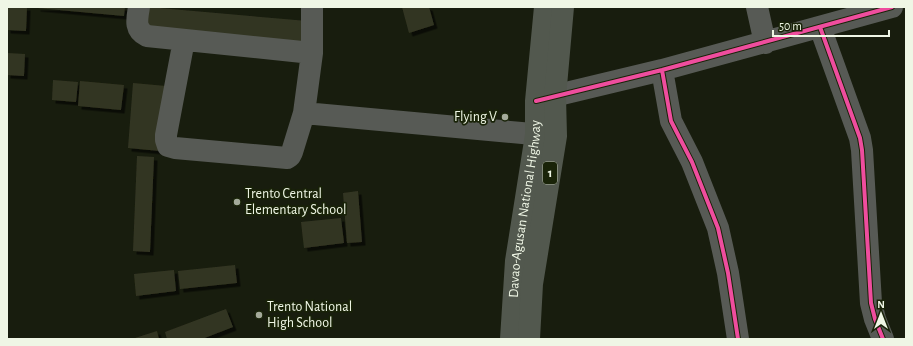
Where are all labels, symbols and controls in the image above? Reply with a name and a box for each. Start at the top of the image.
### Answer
scale bar [773,12,889,38]
text: 50 m [779,20,802,32]
place label: Flying V [454,110,497,124]
marker: Flying V [500,112,510,122]
street label: Davao-Agusan National Highway [507,120,543,298]
road number: 1 [543,162,557,184]
place label: Trento Central Elementary School [245,187,347,217]
marker: Trento Central Elementary School [232,197,242,207]
north arrow [861,294,901,334]
text: N [877,299,885,310]
place label: Trento National High School [267,300,352,330]
marker: Trento National High School [254,310,264,320]

